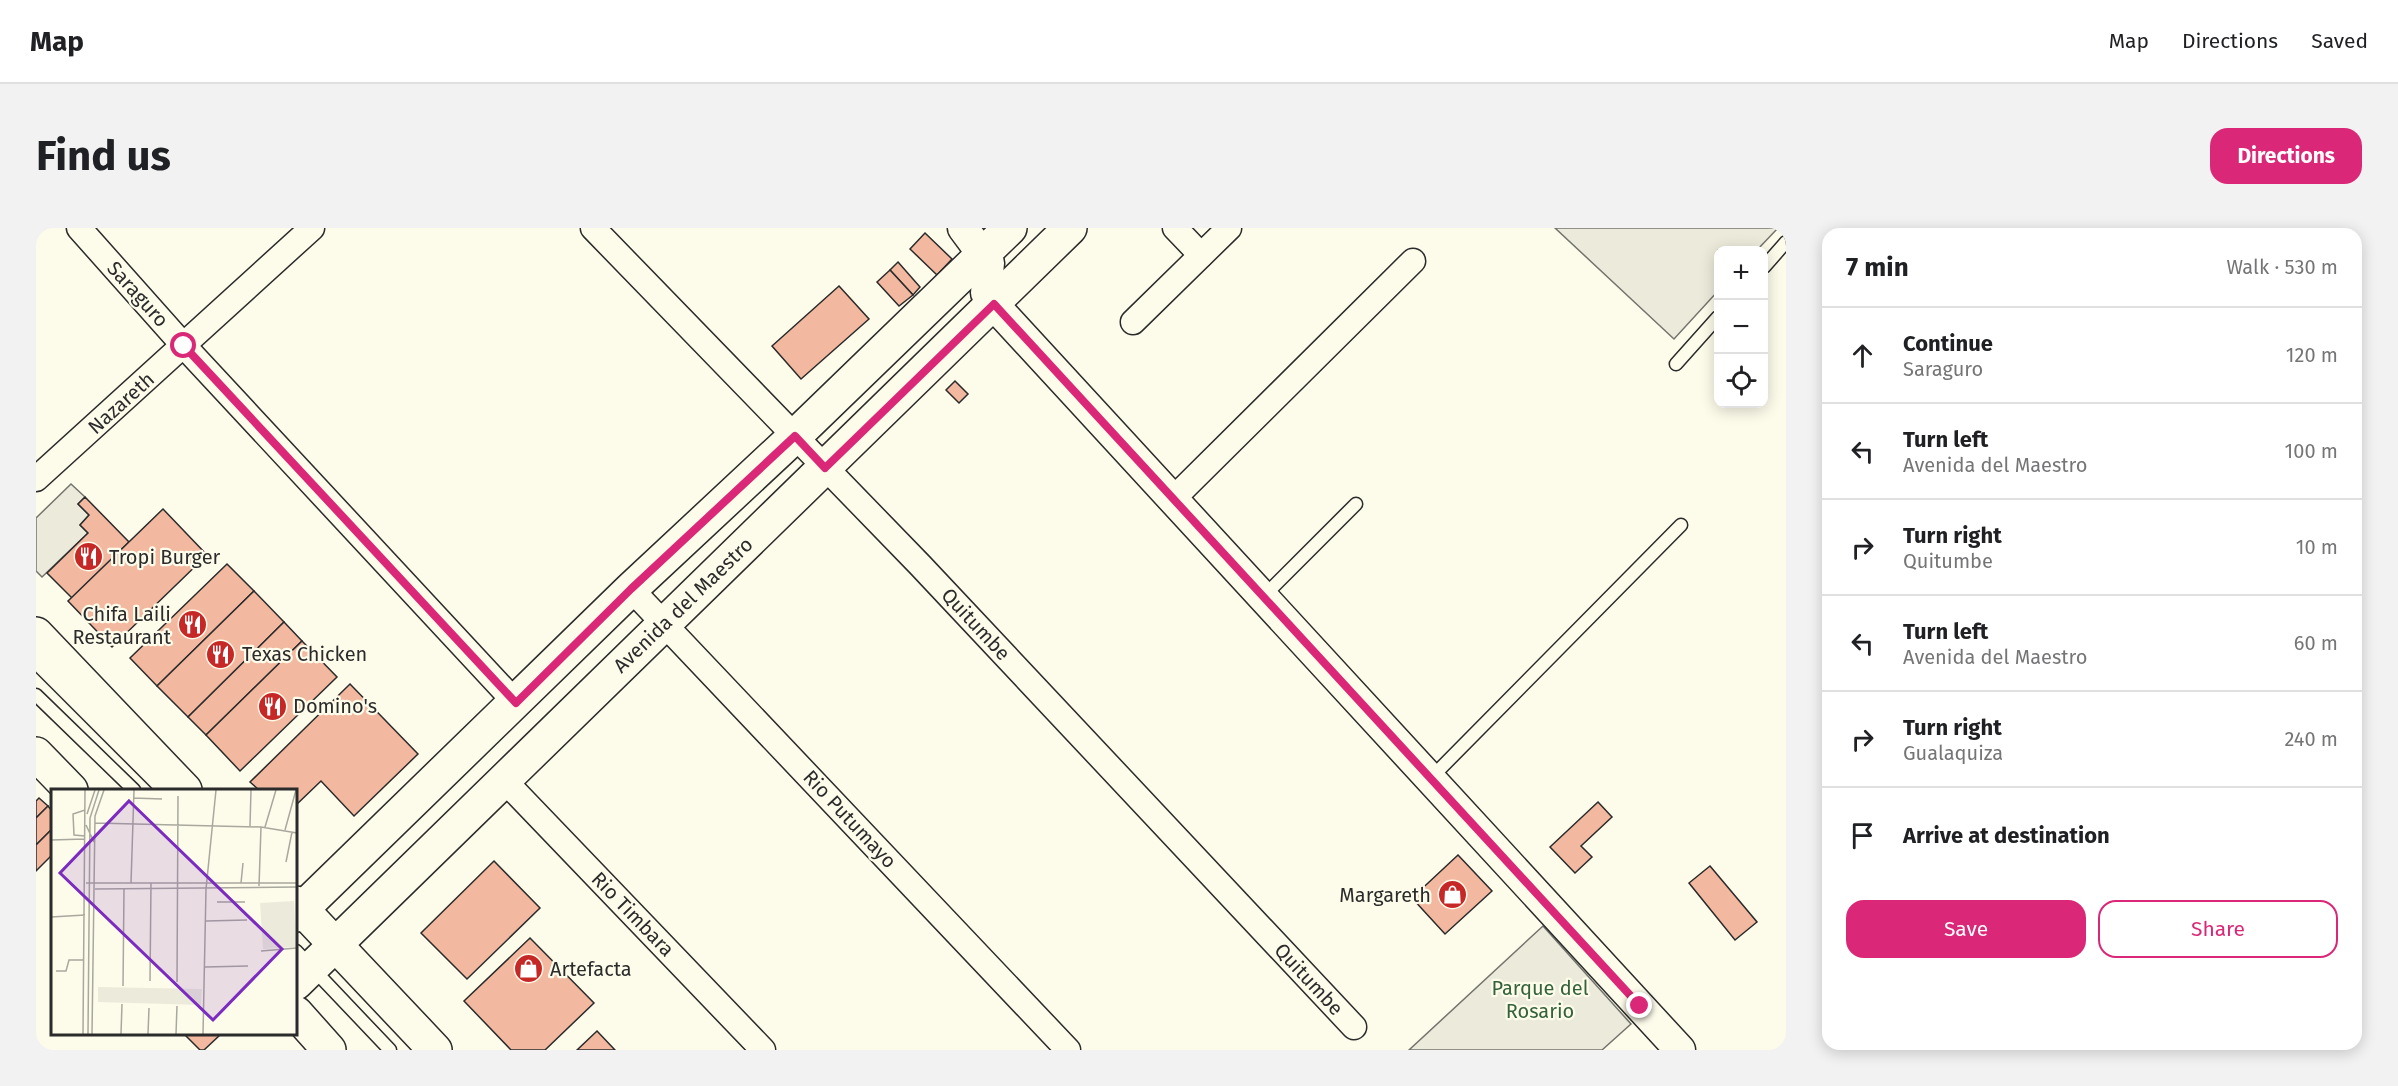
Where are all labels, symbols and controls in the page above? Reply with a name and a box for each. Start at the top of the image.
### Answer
text: Map [30,25,84,58]
text: Map [2109,28,2149,54]
text: Directions [2182,28,2278,54]
text: Saved [2311,28,2368,54]
button: Directions [2210,128,2362,184]
text: Find us [36,131,171,181]
map controls [1714,246,1768,408]
button: + [1714,246,1768,300]
text: 7 min [1846,252,1909,283]
text: Walk · 530 m [2226,255,2338,279]
street label: Saraguro [102,256,174,332]
button: − [1714,300,1768,354]
text: Continue [1903,330,1993,357]
route start [170,332,196,358]
icon: ahead [1846,339,1879,372]
text: 120 m [2286,343,2338,367]
button: locate [1714,354,1768,408]
text: Saraguro [1903,357,1983,381]
street label: Nazareth [83,367,159,439]
text: Turn left [1903,426,1988,453]
icon: left [1846,435,1879,468]
text: 100 m [2285,439,2338,463]
text: Avenida del Maestro [1903,453,2087,477]
text: Turn right [1903,522,2002,549]
icon: right [1846,531,1879,564]
street label: Avenida del Maestro [608,532,758,678]
text: 10 m [2296,535,2338,559]
restaurant icon: Tropi Burger [72,541,104,573]
place label: Tropi Burger [109,545,221,569]
text: Quitumbe [1903,549,1993,573]
street label: Quitumbe [937,583,1015,665]
place label: Chifa Laili Restaurant [73,602,172,649]
restaurant icon: Chifa Laili Restaurant [176,609,208,641]
text: Turn left [1903,618,1988,645]
icon: left [1846,627,1879,660]
text: 60 m [2294,631,2338,655]
restaurant icon: Texas Chicken [205,638,237,670]
place label: Texas Chicken [242,642,367,666]
text: Avenida del Maestro [1903,645,2087,669]
restaurant icon: Domino's [256,690,288,722]
place label: Domino's [293,694,377,718]
text: Turn right [1903,714,2002,741]
icon: right [1846,723,1879,756]
text: 240 m [2284,727,2338,751]
text: Gualaquiza [1903,741,2003,765]
street label: Rio Putumayo [798,765,902,873]
inset map [51,789,297,1035]
icon: arrive [1846,819,1879,852]
text: Arrive at destination [1903,822,2110,849]
street label: Rio Timbara [587,867,679,961]
shop icon: Margareth [1436,879,1468,911]
place label: Margareth [1339,883,1431,907]
button: Save [1846,900,2086,958]
button: Share [2098,900,2338,958]
street label: Quitumbe [1270,938,1348,1020]
shop icon: Artefacta [513,953,545,985]
place label: Artefacta [550,957,632,981]
park label: Parque del Rosario [1491,976,1589,1023]
route end [1626,992,1652,1018]

